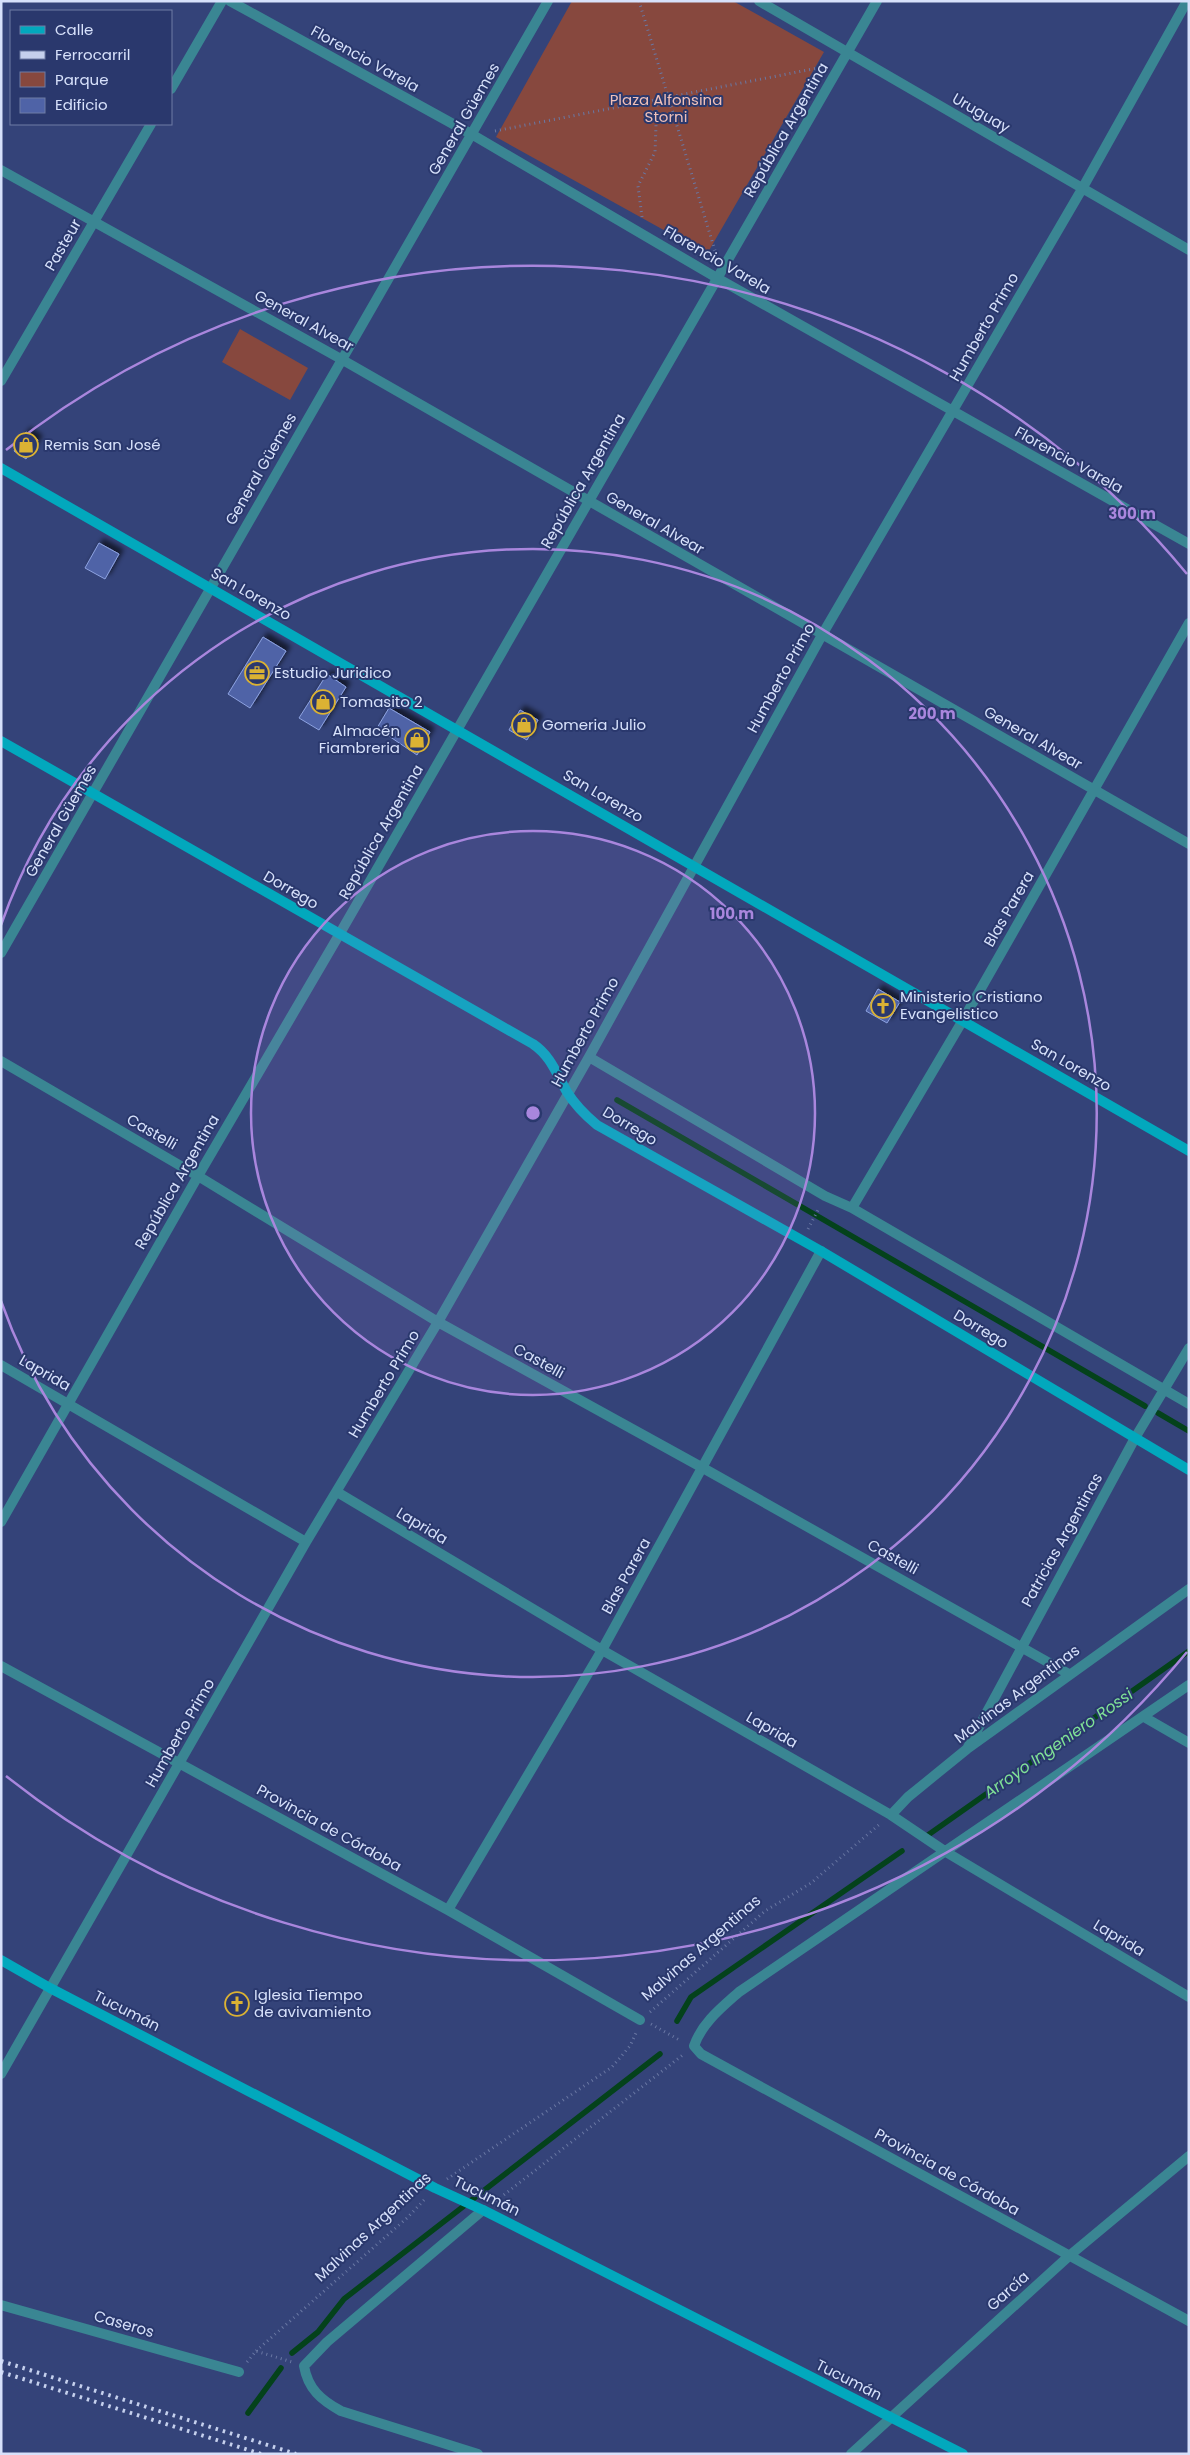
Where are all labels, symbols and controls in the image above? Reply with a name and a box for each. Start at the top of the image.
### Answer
legend [10,10,172,125]
text: Calle [55,19,93,40]
street label: Florencio Varela [307,20,423,97]
text: Ferrocarril [55,44,130,65]
street label: República Argentina [738,58,833,201]
street label: General Güemes [423,59,504,179]
text: Parque [55,69,108,90]
street label: Uruguay [948,88,1015,138]
park label: Plaza Alfonsina Storni [610,89,722,127]
text: Edificio [55,94,108,115]
street label: Pasteur [39,215,86,275]
street label: Florencio Varela [660,220,775,299]
street label: Humberto Primo [944,268,1023,385]
street label: General Alvear [251,285,358,357]
street label: General Güemes [220,409,301,529]
street label: República Argentina [535,409,630,552]
street label: Florencio Varela [1011,421,1127,498]
shop icon: Remis San José [13,432,39,458]
place label: Remis San José [44,434,161,455]
street label: General Alvear [602,486,709,559]
text: 300 m [1108,503,1156,524]
street label: San Lorenzo [207,562,295,625]
street label: Humberto Primo [742,619,819,736]
office icon: Estudio Juridico [244,660,270,686]
place label: Estudio Juridico [274,662,391,683]
shop icon: Tomasito 2 [310,689,336,715]
place label: Tomasito 2 [340,691,423,712]
street label: General Alvear [980,701,1087,774]
text: 200 m [908,703,956,724]
shop icon: Gomeria Julio [511,712,537,738]
place label: Gomeria Julio [542,714,646,735]
place label: Almacén Fiambreria [319,720,400,758]
shop icon: Almacén Fiambreria [404,727,430,753]
street label: República Argentina [333,760,428,903]
street label: General Güemes [20,761,101,881]
street label: San Lorenzo [559,764,647,827]
street label: Dorrego [260,865,323,914]
street label: Blas Parera [978,867,1039,951]
text: 100 m [710,903,754,924]
street label: Humberto Primo [546,973,623,1090]
place label: Ministerio Cristiano Evangelistico [900,986,1043,1024]
church icon: Ministerio Cristiano Evangelistico [870,993,896,1019]
street label: San Lorenzo [1027,1033,1115,1096]
street label: Dorrego [599,1101,662,1150]
centre of rings [524,1104,542,1122]
street label: Castelli [123,1109,181,1155]
street label: República Argentina [129,1110,224,1253]
street label: Dorrego [950,1304,1013,1353]
street label: Humberto Primo [343,1326,424,1442]
street label: Castelli [510,1338,569,1383]
street label: Laprida [16,1349,75,1396]
street label: Patricias Argentinas [1016,1469,1107,1610]
street label: Laprida [393,1502,452,1549]
street label: Blas Parera [596,1534,655,1618]
street label: Castelli [864,1534,923,1579]
street label: Malvinas Argentinas [950,1639,1084,1748]
street label: Humberto Primo [140,1674,219,1791]
water label: Arroyo Ingeniero Rossi [978,1682,1138,1804]
street label: Laprida [743,1706,802,1753]
street label: Provincia de Córdoba [253,1779,406,1876]
street label: Malvinas Argentinas [636,1890,765,2005]
street label: Laprida [1090,1914,1149,1961]
place label: Iglesia Tiempo de avivamiento [254,1984,371,2022]
street label: Tucumán [91,1985,164,2036]
church icon: Iglesia Tiempo de avivamiento [224,1991,250,2017]
street label: Provincia de Córdoba [871,2123,1024,2220]
street label: Malvinas Argentinas [310,2167,435,2286]
street label: Tucumán [450,2170,524,2221]
street label: García [982,2266,1033,2315]
street label: Caseros [91,2305,157,2342]
street label: Tucumán [813,2354,886,2405]

